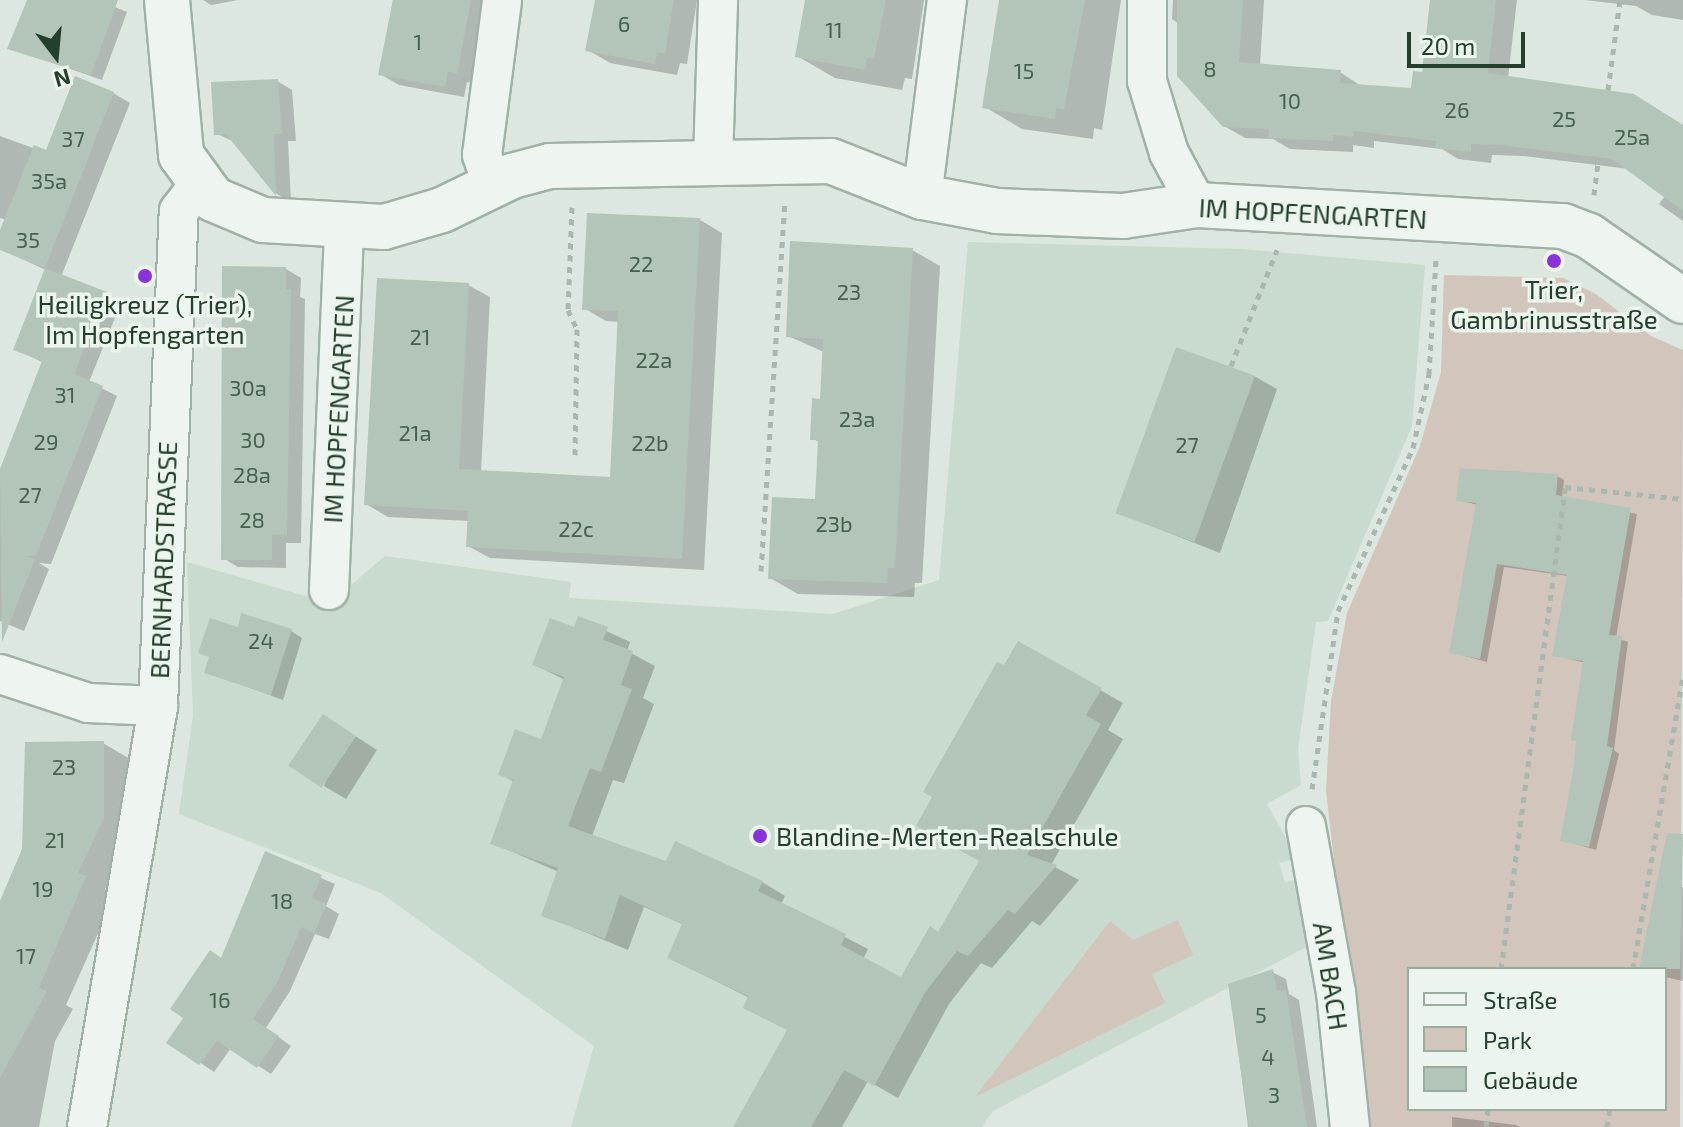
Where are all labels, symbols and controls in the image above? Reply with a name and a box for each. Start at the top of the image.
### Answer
house number: 6 [618,11,630,37]
north arrow [16,16,96,96]
scale bar [1411,16,1529,66]
house number: 11 [825,17,843,43]
house number: 1 [414,29,422,55]
text: 20 m [1421,31,1475,60]
house number: 8 [1203,56,1217,82]
house number: 15 [1014,58,1034,84]
text: N [51,64,74,94]
house number: 10 [1279,88,1301,114]
house number: 26 [1445,97,1469,123]
house number: 25 [1552,106,1576,132]
house number: 25a [1614,124,1650,150]
house number: 37 [61,126,85,152]
house number: 35a [31,168,67,194]
street label: IM HOPFENGARTEN [1198,191,1428,235]
house number: 35 [16,227,40,253]
house number: 22 [629,251,653,277]
marker: Trier, Gambrinusstraße [1545,252,1563,270]
marker: Heiligkreuz (Trier), Im Hopfengarten [136,267,154,285]
place label: Trier, Gambrinusstraße [1450,273,1658,334]
house number: 23 [837,279,861,305]
place label: Heiligkreuz (Trier), Im Hopfengarten [38,288,252,350]
street label: IM HOPFENGARTEN [316,294,360,524]
house number: 21 [409,324,431,350]
house number: 22a [636,347,672,373]
house number: 30a [229,375,267,401]
house number: 31 [55,382,75,408]
house number: 23a [839,406,875,432]
house number: 21a [398,420,432,446]
house number: 30 [240,427,266,453]
house number: 29 [34,429,58,455]
house number: 22b [631,430,669,456]
house number: 27 [1175,432,1199,458]
street label: BERNHARDSTRASSE [143,441,183,679]
house number: 28a [233,462,271,488]
house number: 27 [18,482,42,508]
house number: 28 [239,507,265,533]
house number: 23b [815,511,853,537]
house number: 22c [558,516,594,542]
house number: 24 [248,628,274,654]
house number: 23 [52,754,76,780]
place label: Blandine-Merten-Realschule [776,820,1119,852]
house number: 21 [44,827,66,853]
marker: Blandine-Merten-Realschule [751,827,769,845]
house number: 19 [32,876,54,902]
house number: 18 [271,888,293,914]
street label: AM BACH [1307,920,1355,1032]
house number: 17 [16,943,36,969]
legend [1407,967,1667,1111]
text: Straße [1483,985,1557,1014]
house number: 16 [209,987,231,1013]
house number: 5 [1255,1002,1267,1028]
text: Park [1483,1025,1532,1054]
house number: 4 [1261,1044,1275,1070]
text: Gebäude [1483,1065,1578,1094]
house number: 3 [1268,1082,1280,1108]

